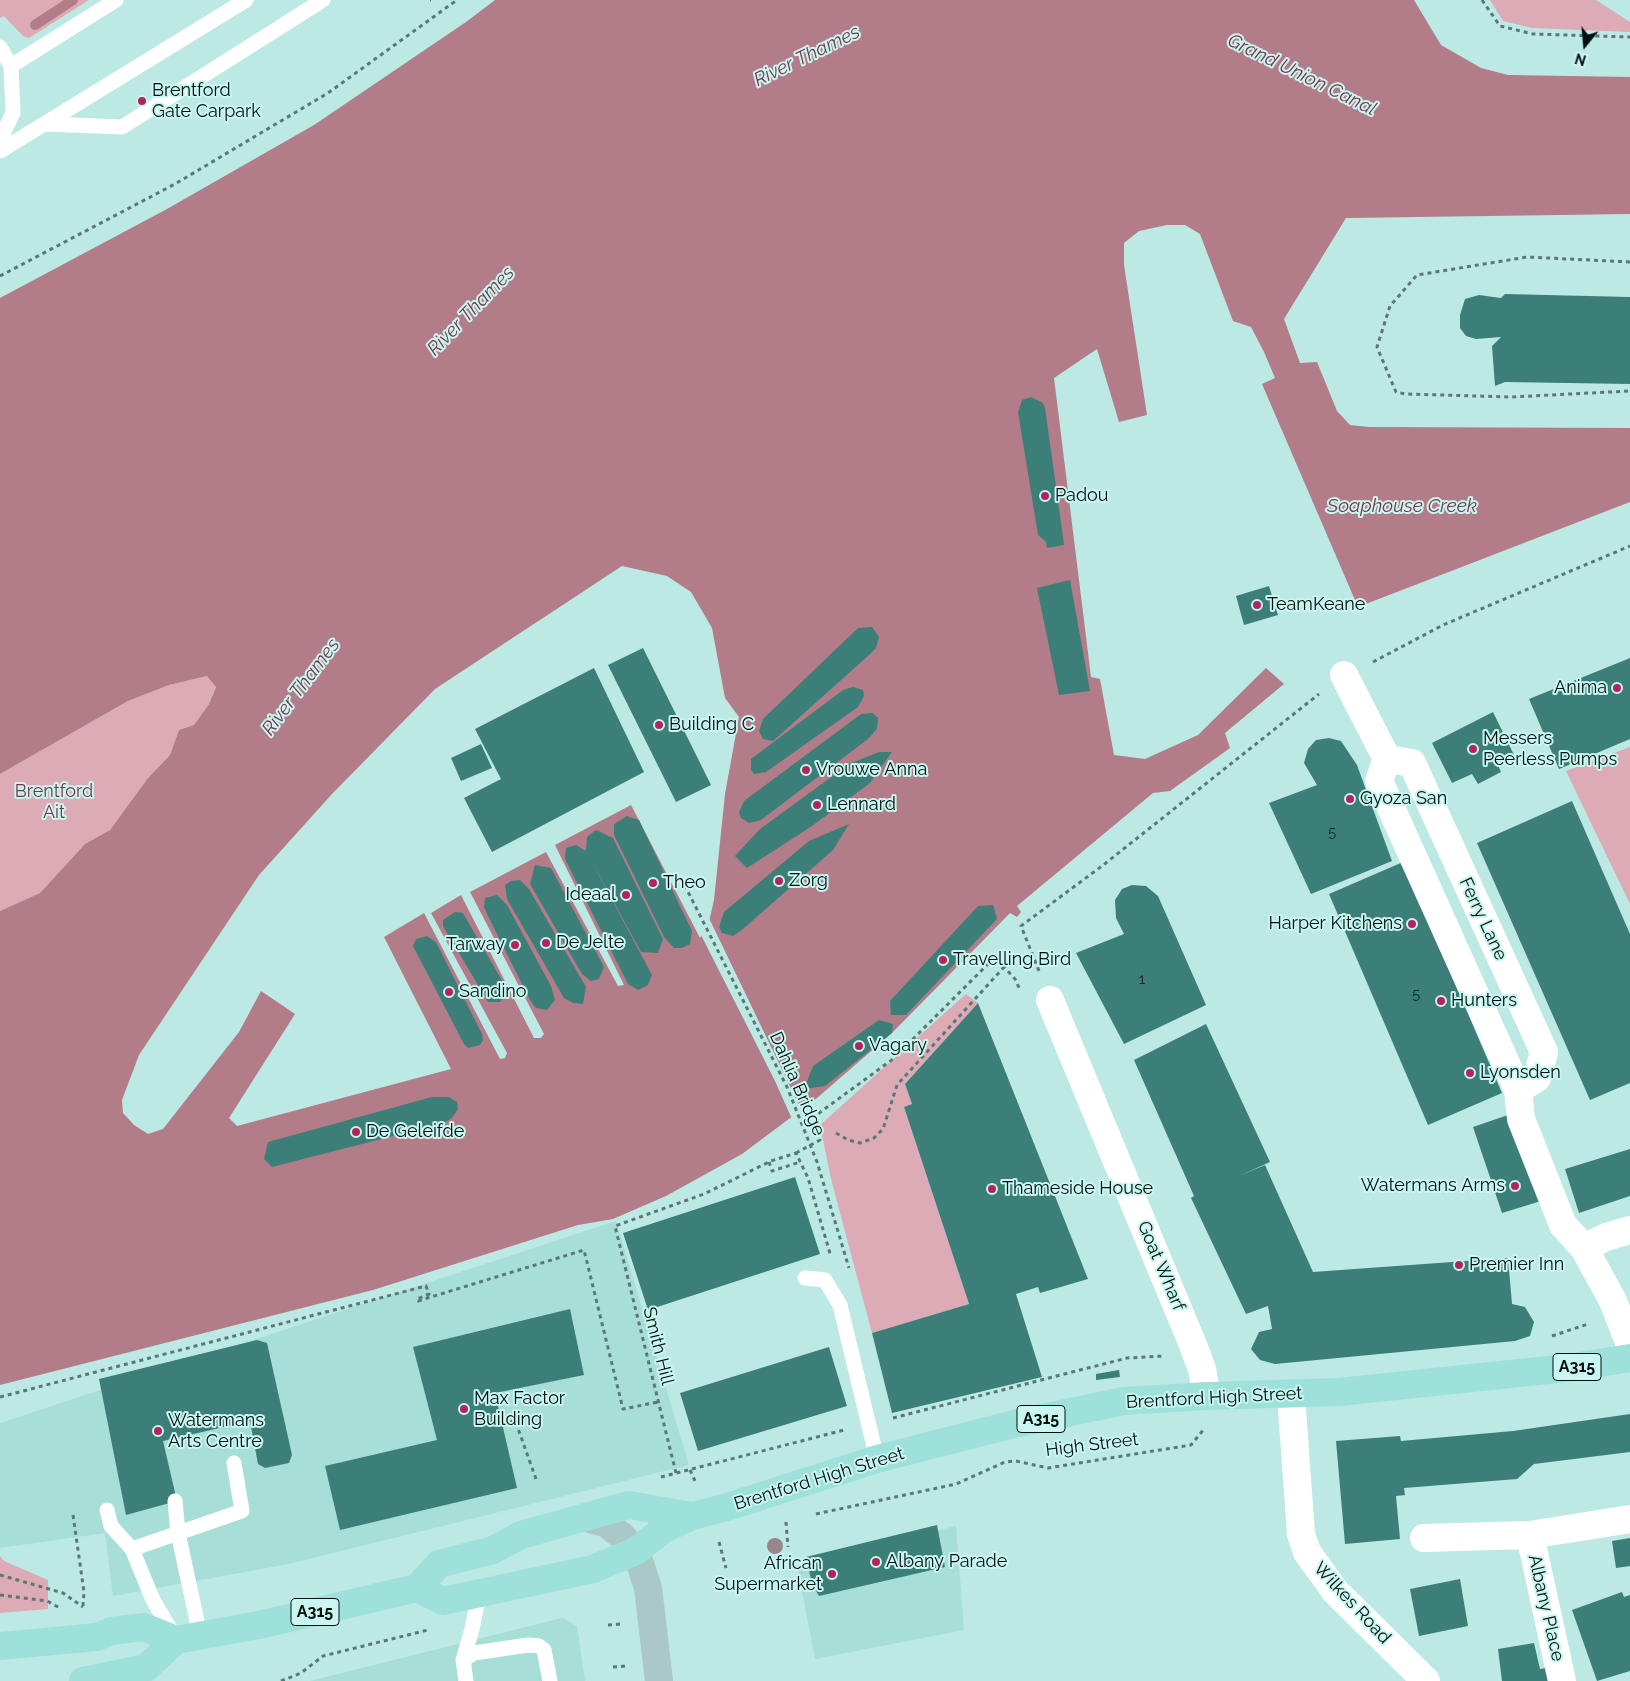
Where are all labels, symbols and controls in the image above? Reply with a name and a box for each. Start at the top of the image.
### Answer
water label: River Thames [750,20,864,92]
north arrow [1560,20,1610,70]
water label: Grand Union Canal [1224,29,1380,121]
text: N [1573,50,1588,69]
place label: Brentford Gate Carpark [152,80,261,122]
marker: Brentford Gate Carpark [136,95,148,107]
water label: River Thames [423,262,519,360]
place label: Padou [1055,485,1109,507]
marker: Padou [1039,490,1051,502]
water label: Soaphouse Creek [1327,495,1477,517]
place label: TeamKeane [1267,594,1365,616]
marker: TeamKeane [1251,599,1263,611]
water label: River Thames [257,634,345,740]
place label: Anima [1554,677,1607,699]
marker: Anima [1611,682,1623,694]
place label: Building C [669,714,754,736]
marker: Building C [653,719,665,731]
place label: Messers Peerless Pumps [1483,728,1617,771]
marker: Messers Peerless Pumps [1467,743,1479,755]
place label: Vrouwe Anna [816,759,927,781]
marker: Vrouwe Anna [800,764,812,776]
park label: Brentford Ait [15,781,93,824]
place label: Gyoza San [1360,788,1447,810]
marker: Gyoza San [1344,793,1356,805]
place label: Lennard [827,794,896,816]
marker: Lennard [811,799,823,811]
house number: 5 [1328,823,1336,841]
place label: Zorg [789,870,828,892]
place label: Theo [663,872,706,894]
street label: Ferry Lane [1454,874,1512,964]
marker: Zorg [773,875,785,887]
marker: Theo [647,877,659,889]
place label: Ideaal [565,884,616,906]
marker: Ideaal [620,889,632,901]
place label: Harper Kitchens [1269,913,1402,935]
marker: Harper Kitchens [1406,918,1418,930]
place label: De Jelte [556,932,624,954]
place label: Tarway [446,934,505,956]
marker: De Jelte [540,937,552,949]
marker: Tarway [509,939,521,951]
place label: Travelling Bird [953,949,1071,971]
marker: Travelling Bird [937,954,949,966]
house number: 1 [1139,970,1145,988]
place label: Sandino [459,981,527,1003]
house number: 5 [1412,985,1420,1003]
marker: Sandino [443,986,455,998]
place label: Hunters [1451,990,1517,1012]
marker: Hunters [1435,995,1447,1007]
street label: Dahlia Bridge [764,1029,830,1139]
place label: Vagary [869,1035,927,1057]
marker: Vagary [853,1040,865,1052]
place label: Lyonsden [1480,1062,1561,1084]
marker: Lyonsden [1464,1067,1476,1079]
place label: De Geleifde [366,1121,464,1143]
marker: De Geleifde [350,1126,362,1138]
place label: Watermans Arms [1361,1175,1505,1197]
place label: Thameside House [1002,1178,1153,1200]
marker: Watermans Arms [1509,1180,1521,1192]
marker: Thameside House [986,1183,998,1195]
street label: Goat Wharf [1132,1218,1190,1314]
place label: Premier Inn [1469,1254,1564,1276]
marker: Premier Inn [1453,1259,1465,1271]
street label: Smith Hill [638,1305,678,1387]
road number: A315 [1553,1354,1601,1380]
street label: Brentford High Street [1125,1383,1303,1413]
place label: Max Factor Building [474,1388,565,1430]
marker: Max Factor Building [458,1403,470,1415]
road number: A315 [1017,1406,1065,1432]
place label: Watermans Arts Centre [168,1410,264,1452]
marker: Watermans Arts Centre [152,1425,164,1437]
street label: High Street [1044,1429,1140,1461]
street label: Brentford High Street [731,1443,907,1515]
place label: Albany Parade [886,1551,1007,1573]
place label: African Supermarket [714,1553,822,1596]
street label: Albany Place [1523,1553,1569,1663]
marker: Albany Parade [870,1556,882,1568]
street label: Wilkes Road [1309,1558,1395,1648]
marker: African Supermarket [826,1568,838,1580]
road number: A315 [291,1598,339,1625]

